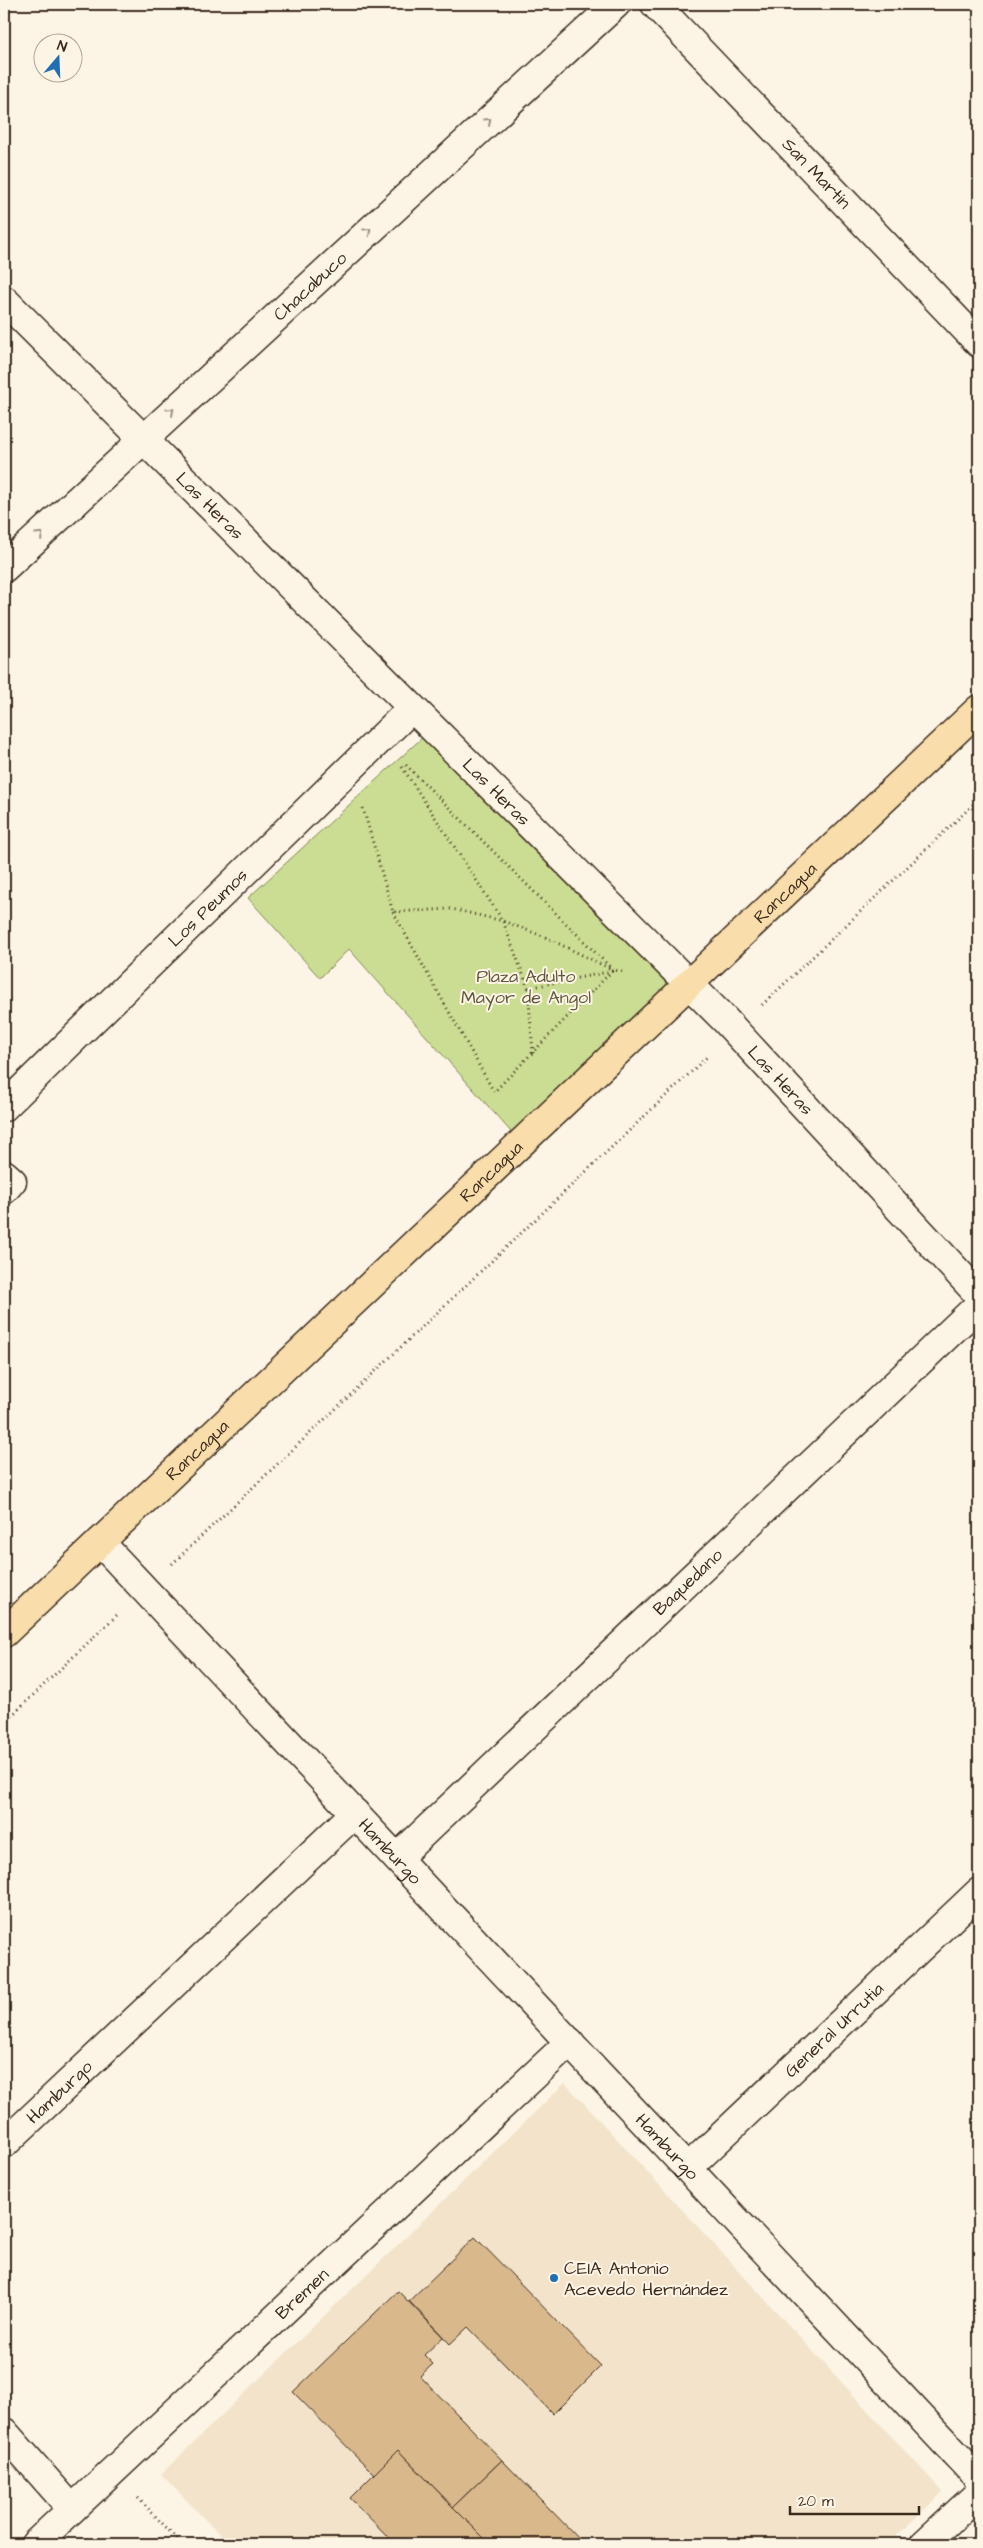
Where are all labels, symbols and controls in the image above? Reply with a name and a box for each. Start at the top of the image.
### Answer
north arrow [32,32,82,82]
text: N [54,36,70,58]
one-way arrow [483,118,492,127]
street label: San Martín [776,132,856,215]
one-way arrow [363,228,372,237]
street label: Chacabuco [268,246,353,327]
one-way arrow [165,408,174,417]
street label: Las Heras [170,466,249,545]
one-way arrow [34,532,43,541]
street label: Las Heras [457,753,536,832]
street label: Rancagua [748,857,823,930]
street label: Los Peumos [163,863,253,953]
park label: Plaza Adulto Mayor de Angol [461,964,591,1011]
street label: Las Heras [742,1040,819,1121]
street label: Rancagua [454,1136,529,1208]
street label: Rancagua [160,1414,235,1487]
street label: Baquedano [648,1543,728,1621]
street label: Hamburgo [352,1813,427,1890]
street label: General Urrutia [779,1977,889,2083]
street label: Hamburgo [21,2055,98,2130]
street label: Hamburgo [629,2108,704,2186]
place label: CEIA Antonio Acevedo Hernández [564,2256,728,2302]
street label: Bremen [270,2262,335,2325]
marker: CEIA Antonio Acevedo Hernández [548,2272,560,2284]
scale bar [790,2483,919,2515]
text: 20 m [798,2491,834,2512]

